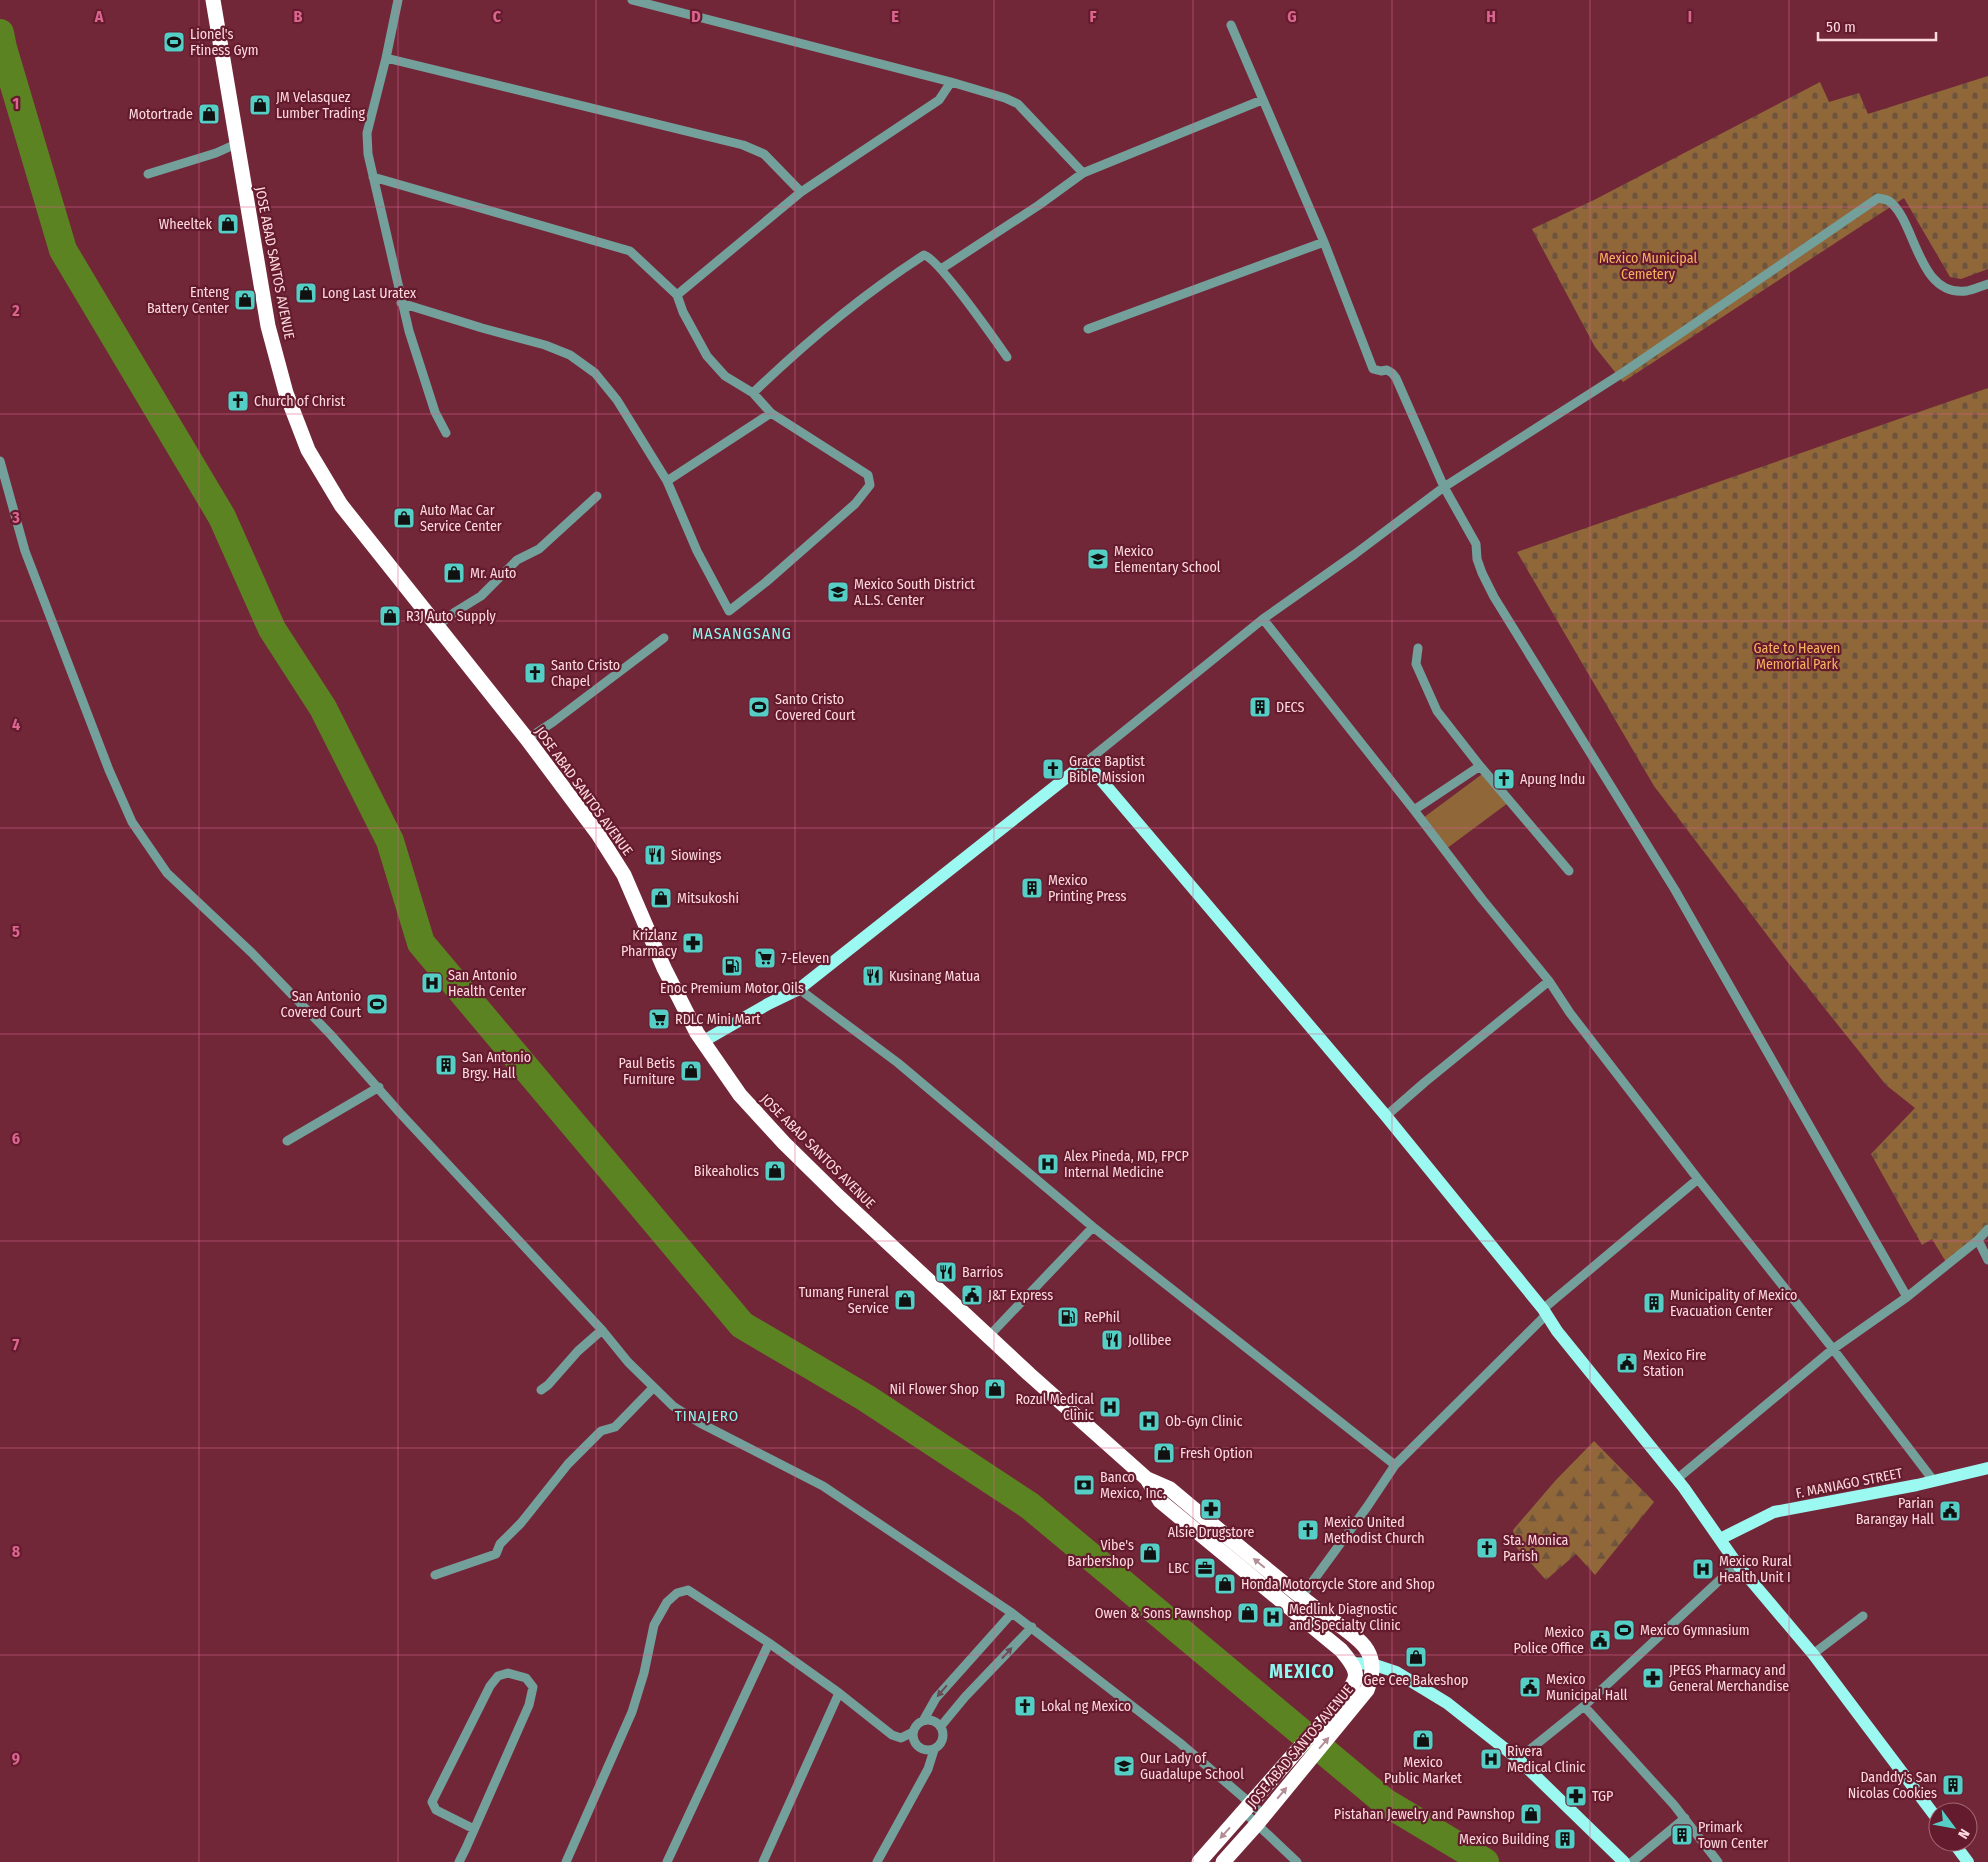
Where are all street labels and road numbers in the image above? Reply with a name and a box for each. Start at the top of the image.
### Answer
street label: JOSE ABAD SANTOS AVENUE [251,185,298,341]
street label: JOSE ABAD SANTOS AVENUE [531,724,636,859]
street label: JOSE ABAD SANTOS AVENUE [757,1091,879,1212]
street label: F. MANIAGO STREET [1794,1465,1904,1502]
street label: JOSE ABAD SANTOS AVENUE [1244,1681,1357,1811]

